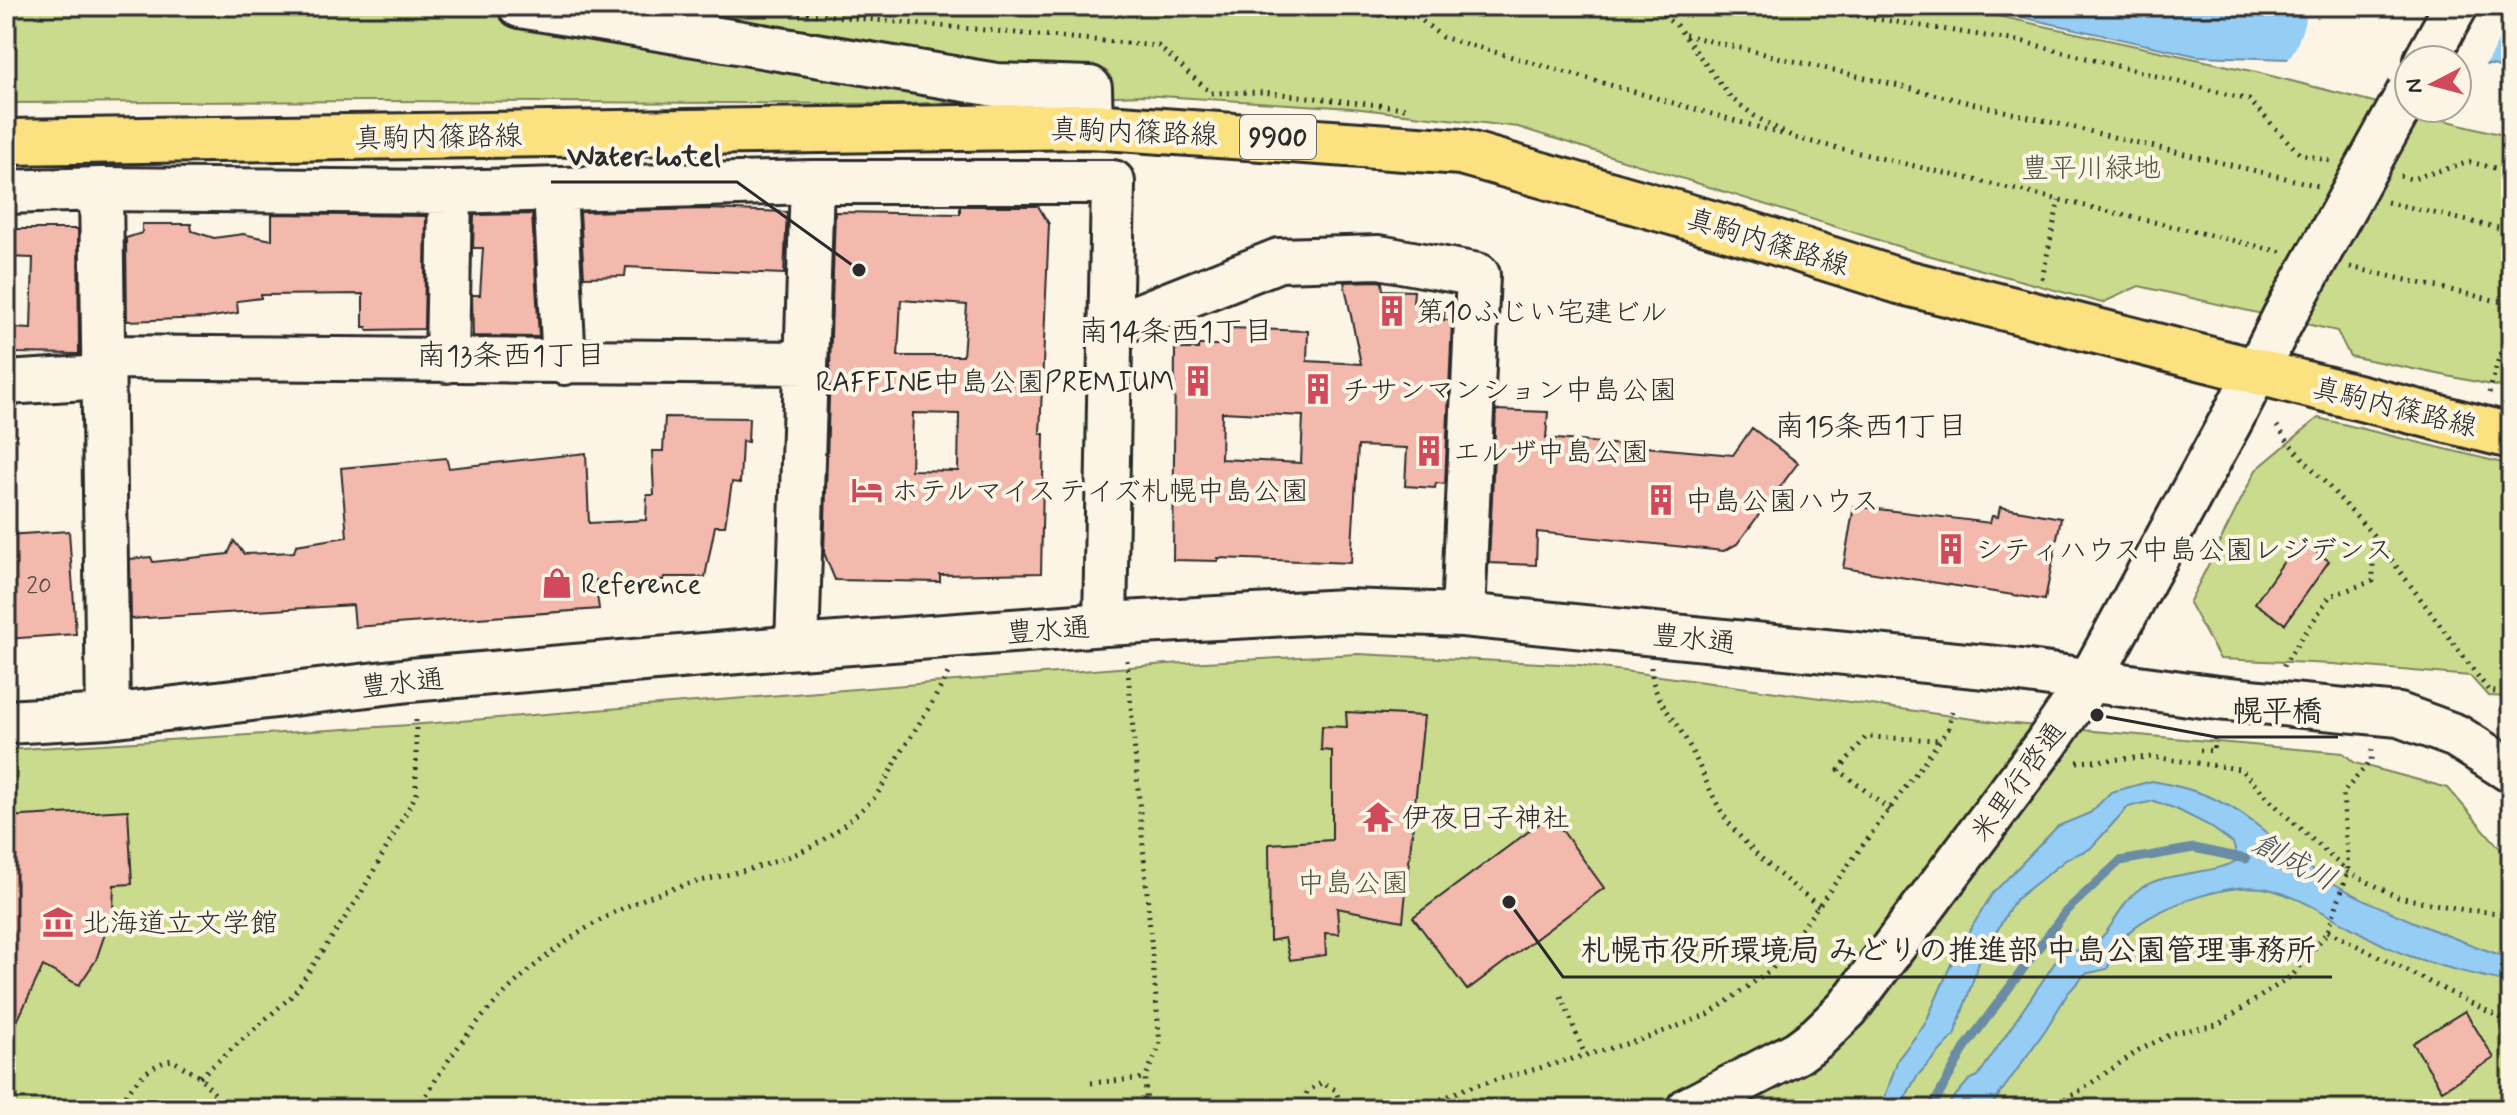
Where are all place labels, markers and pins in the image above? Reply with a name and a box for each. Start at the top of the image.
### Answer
callout: Water hotel [551,128,737,182]
building icon: 第10ふじい宅建ビル [1375,294,1409,328]
place label: 第10ふじい宅建ビル [1416,295,1668,332]
building icon: RAFFINE中島公園PREMIUM [1181,364,1215,398]
place label: RAFFINE中島公園PREMIUM [816,365,1174,402]
building icon: チサンマンション中島公園 [1301,372,1335,406]
place label: チサンマンション中島公園 [1342,373,1677,410]
building icon: エルザ中島公園 [1412,434,1446,468]
place label: エルザ中島公園 [1453,435,1649,472]
hotel icon: ホテルマイステイズ札幌中島公園 [850,473,884,507]
place label: ホテルマイステイズ札幌中島公園 [891,474,1309,511]
building icon: 中島公園ハウス [1644,483,1678,517]
place label: 中島公園ハウス [1685,484,1879,521]
building icon: シティハウス中島公園レジデンス [1934,532,1968,566]
place label: シティハウス中島公園レジデンス [1975,533,2393,570]
shop icon: Reference [540,566,574,600]
place label: Reference [581,567,701,604]
callout: 幌平橋 [2216,683,2338,737]
temple icon: 伊夜日子神社 [1361,800,1395,834]
place label: 伊夜日子神社 [1402,801,1570,838]
museum icon: 北海道立文学館 [41,905,75,939]
place label: 北海道立文学館 [82,906,278,943]
callout: 札幌市役所環境局 みどりの推進部 中島公園管理事務所 [1563,923,2332,977]

